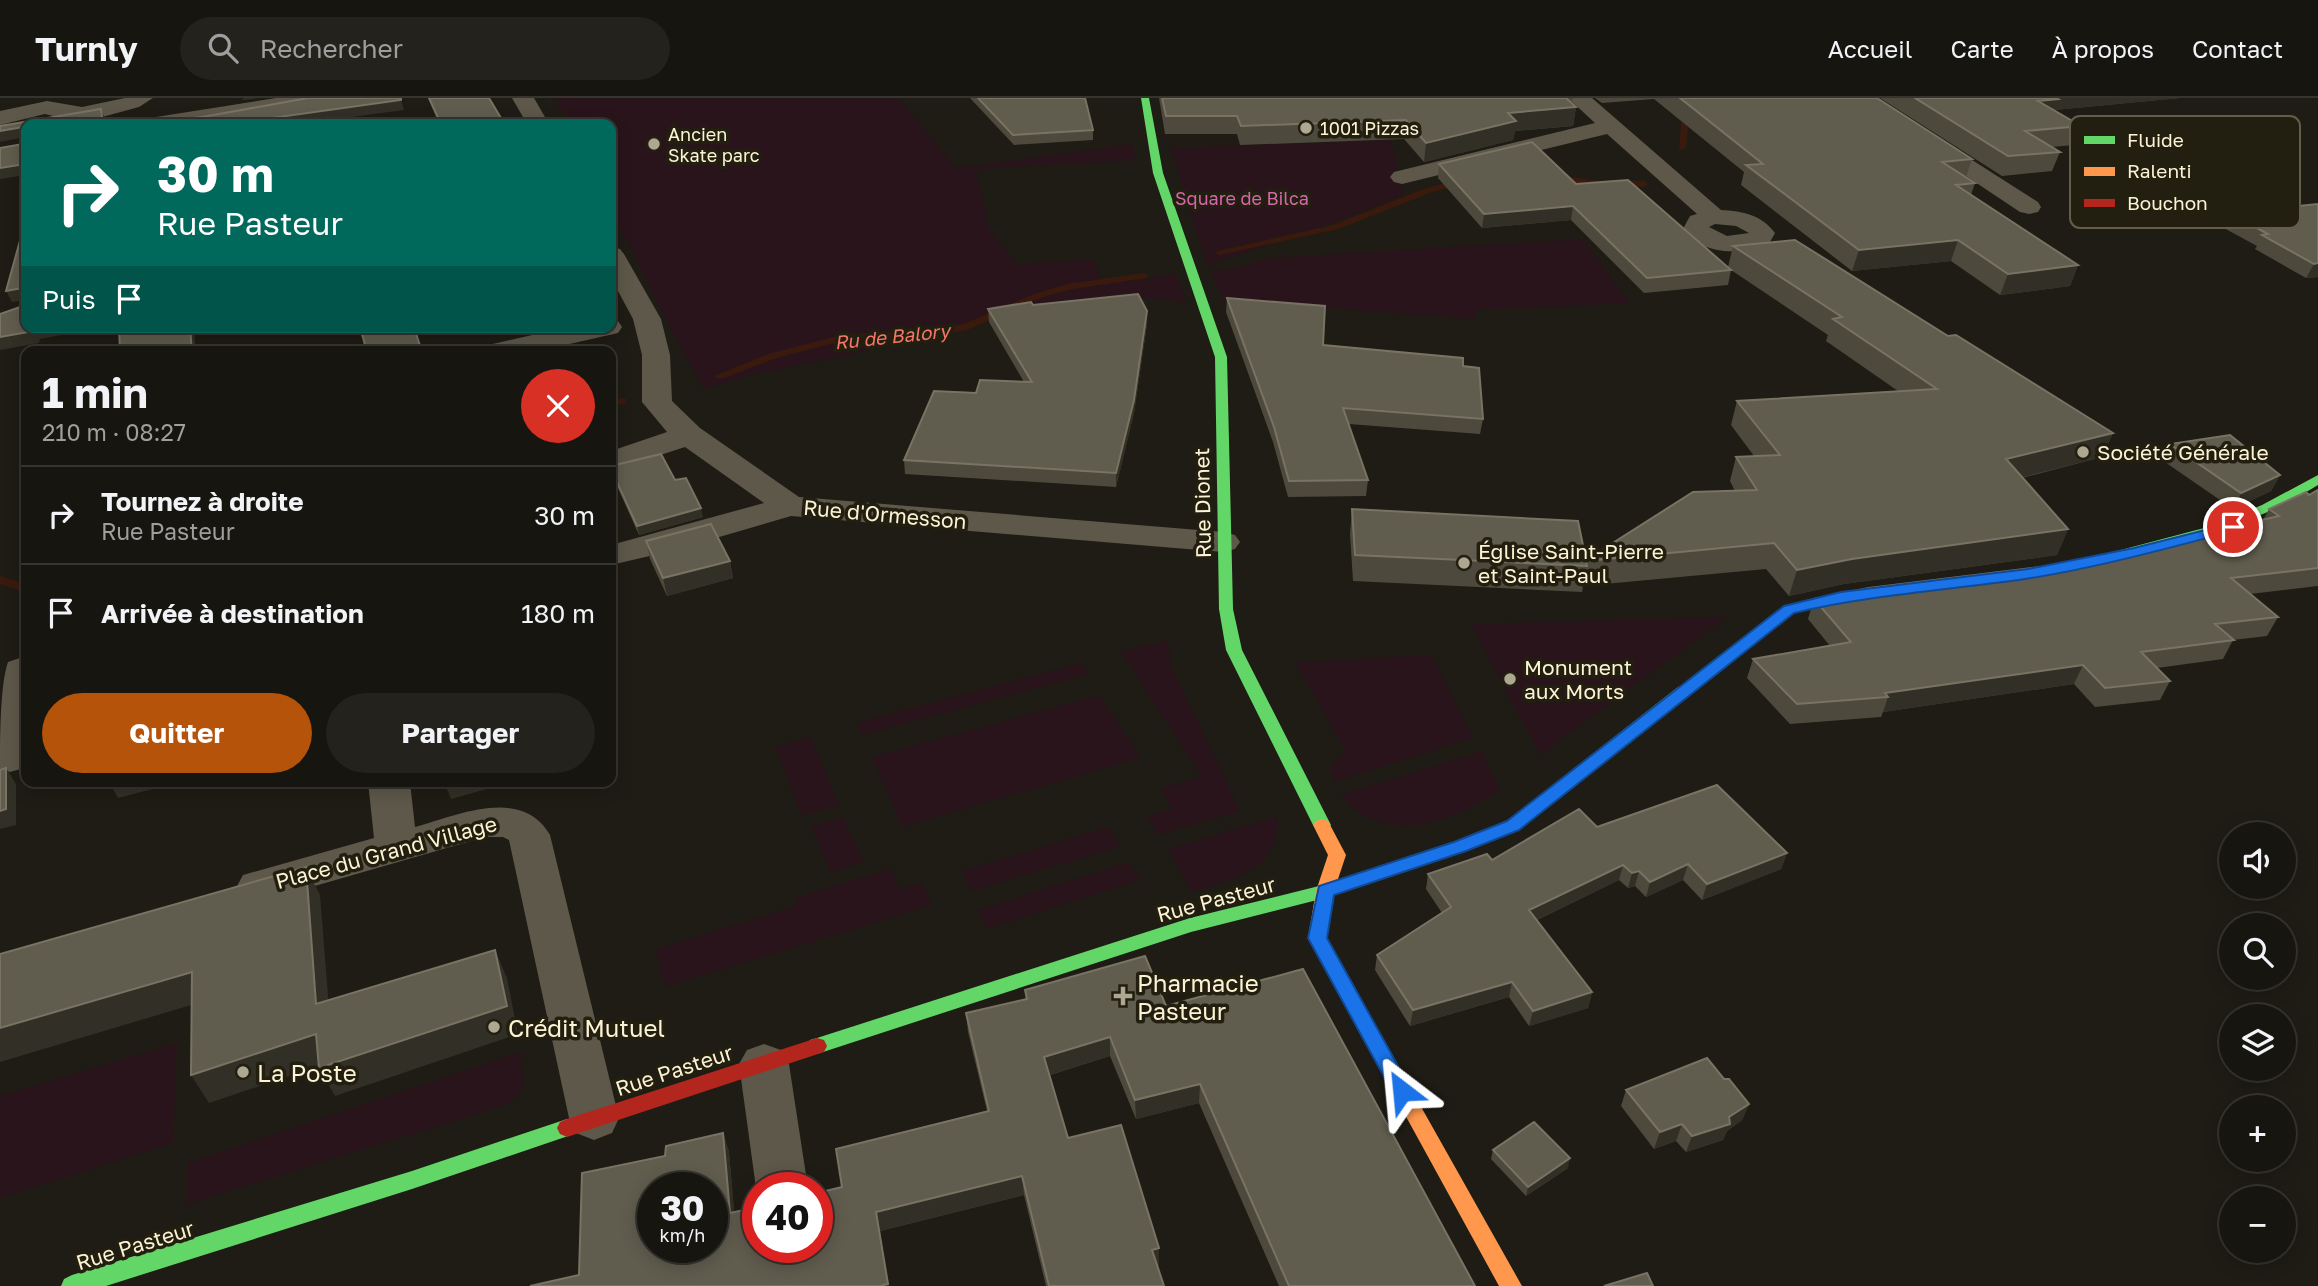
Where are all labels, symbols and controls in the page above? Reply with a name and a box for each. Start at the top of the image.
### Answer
search box [180,17,670,80]
text: Turnly [35,29,138,68]
icon: search [204,29,242,67]
text: Rechercher [260,33,403,64]
text: Accueil [1828,34,1912,63]
text: Carte [1950,34,2014,63]
text: À propos [2052,34,2154,63]
text: Contact [2192,34,2283,63]
legend [2070,116,2300,228]
place label: 1001 Pizzas [1320,117,1419,139]
marker: 1001 Pizzas [1298,120,1314,136]
place label: Ancien Skate parc [668,123,760,166]
text: Fluide [2127,128,2184,151]
marker: Ancien Skate parc [646,136,662,152]
text: 30 m [157,144,274,203]
icon: right [42,147,133,238]
text: Ralenti [2127,159,2192,182]
park label: Square de Bilca [1175,187,1309,209]
text: Bouchon [2127,191,2208,214]
text: Rue Pasteur [157,204,343,242]
icon: arrive [110,280,148,318]
text: Puis [42,284,96,315]
water label: Ru de Balory [833,318,953,353]
text: 1 min [42,367,148,417]
button: close [521,369,595,443]
text: 210 m · 08:27 [42,418,186,446]
place label: Société Générale [2097,439,2269,465]
marker: Société Générale [2075,444,2091,460]
street label: Rue Dionet [1188,448,1216,558]
text: Tournez à droite [101,486,304,517]
street label: Rue d'Ormesson [802,494,968,534]
icon: right [42,496,80,534]
pin [2203,497,2263,557]
text: 30 m [534,500,595,531]
icon: arrive [2214,508,2252,546]
text: Rue Pasteur [101,517,235,545]
place label: Église Saint-Pierre et Saint-Paul [1478,538,1664,588]
marker: Église Saint-Pierre et Saint-Paul [1456,555,1472,571]
icon: arrive [42,594,80,632]
text: Arrivée à destination [101,598,364,629]
text: 180 m [521,598,595,629]
place label: Monument aux Morts [1524,654,1632,704]
marker: Monument aux Morts [1502,671,1518,687]
button: Quitter [42,693,312,773]
button: Partager [326,693,595,773]
street label: Place du Grand Village [273,810,499,894]
map controls [2219,822,2296,1263]
button: sound [2219,822,2296,899]
street label: Rue Pasteur [1154,871,1278,927]
button: search [2219,913,2296,990]
place label: Pharmacie Pasteur [1137,968,1259,1025]
marker: Pharmacie Pasteur [1115,988,1131,1004]
button: layers [2219,1004,2296,1081]
place label: Crédit Mutuel [508,1013,665,1042]
marker: Crédit Mutuel [486,1019,502,1035]
street label: Rue Pasteur [612,1039,736,1101]
position arrow [1365,1054,1439,1128]
place label: La Poste [257,1058,357,1087]
marker: La Poste [235,1064,251,1080]
button: + [2219,1095,2296,1172]
speed limit sign: 40 [742,1172,833,1263]
button: − [2219,1186,2296,1263]
text: 30 [660,1187,705,1229]
street label: Rue Pasteur [73,1215,197,1275]
text: km/h [660,1224,705,1246]

